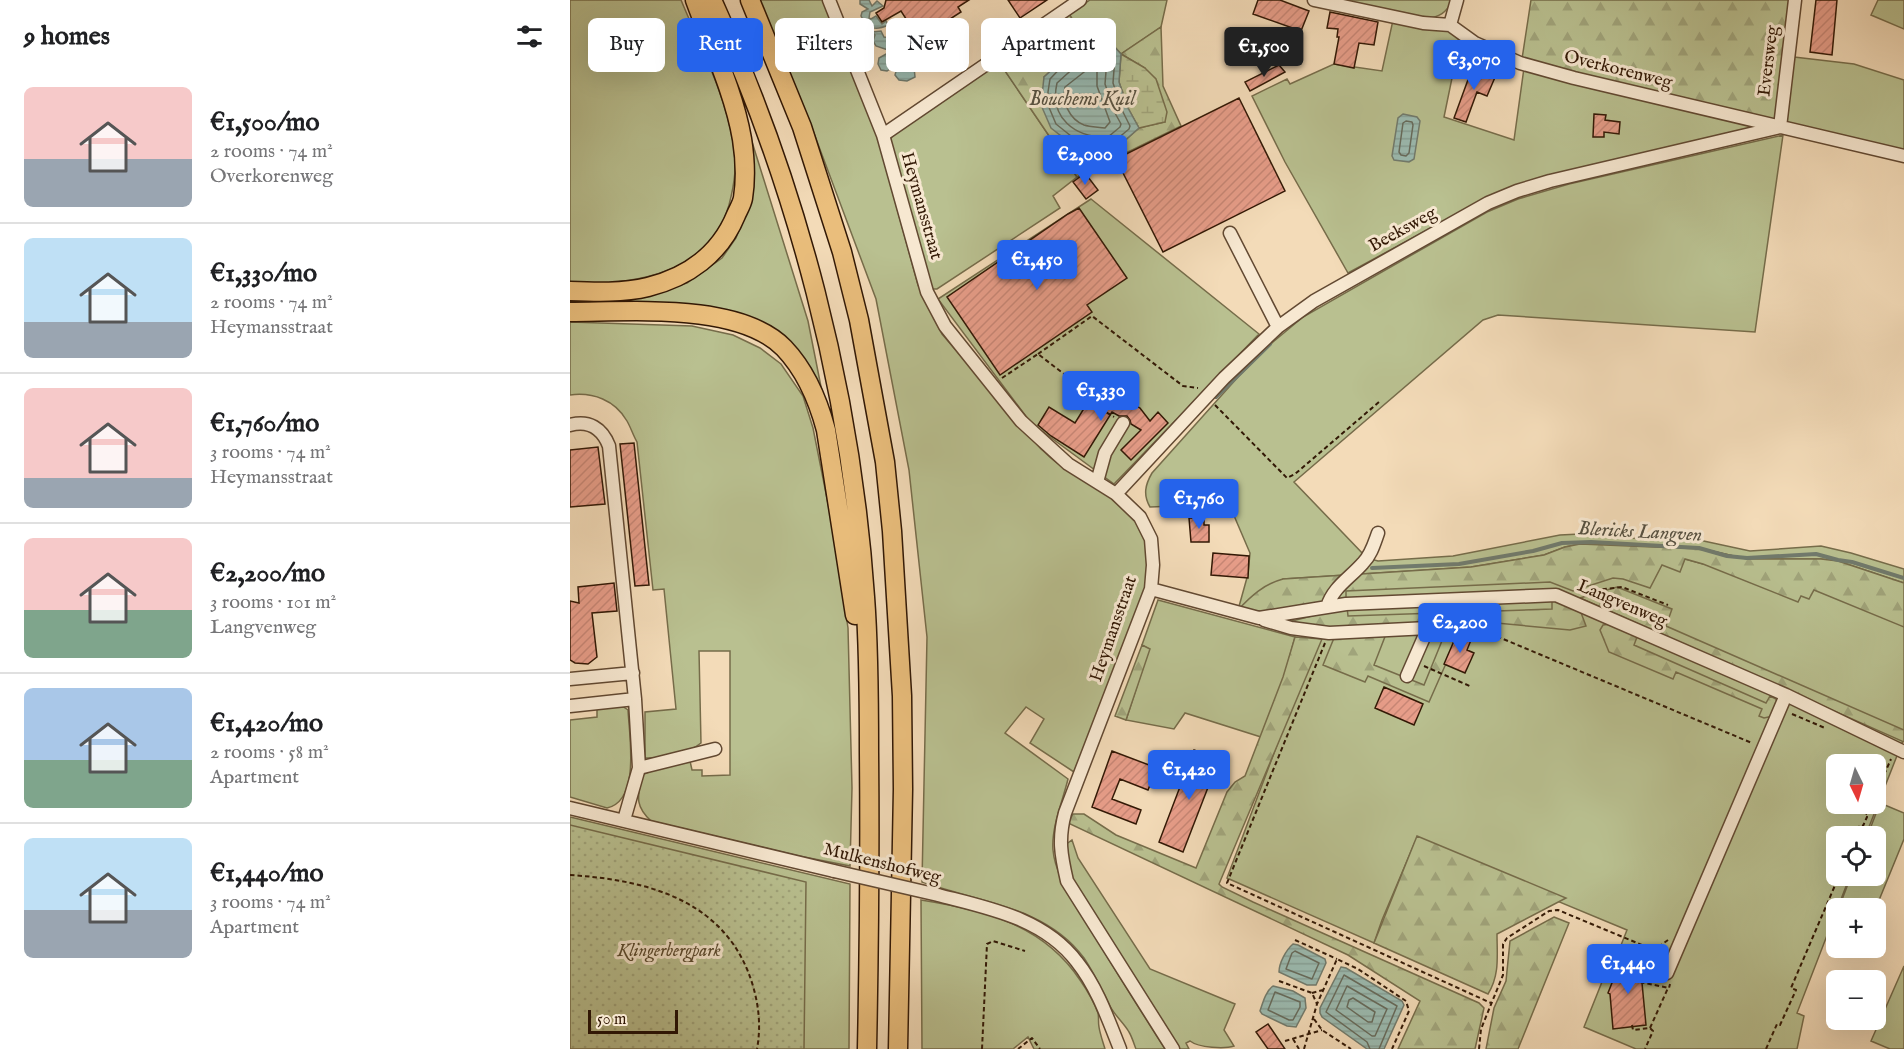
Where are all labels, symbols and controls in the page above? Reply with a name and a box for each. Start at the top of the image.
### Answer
chip: Buy [588,18,665,72]
chip: Rent [677,18,763,72]
chip: Filters [775,18,874,72]
chip: New [886,18,969,72]
chip: Apartment [981,18,1116,72]
text: 9 homes [24,20,110,53]
icon: filters [513,20,546,53]
street label: Eversweg [1753,24,1785,98]
pin: €1,500 [1215,27,1313,78]
text: €1,500 [1238,34,1290,59]
pin: €3,070 [1425,40,1523,91]
street label: Overkorenweg [1561,45,1675,95]
text: €3,070 [1447,47,1501,72]
water label: Bouchems Kuil [1029,87,1137,112]
text: €1,500/mo [210,106,320,139]
icon: home [72,111,144,183]
pin: €2,000 [1036,135,1134,186]
text: 2 rooms · 74 m² [210,139,333,164]
text: €2,000 [1057,142,1113,167]
street label: Heymansstraat [895,150,947,262]
text: Overkorenweg [210,164,333,189]
street label: Beeksweg [1365,202,1441,258]
pin: €1,450 [988,240,1086,291]
text: €1,450 [1011,247,1063,272]
text: €1,330/mo [210,257,317,290]
icon: home [72,262,144,334]
text: 2 rooms · 74 m² [210,290,333,315]
text: Heymansstraat [210,315,333,340]
pin: €1,330 [1052,371,1150,422]
text: €1,330 [1076,378,1126,403]
text: €1,760/mo [210,407,319,440]
icon: home [72,412,144,484]
text: 3 rooms · 74 m² [210,440,331,465]
text: Heymansstraat [210,465,333,490]
pin: €1,760 [1150,479,1248,530]
text: €1,760 [1173,486,1225,511]
water label: Blericks Langven [1577,516,1703,549]
text: €2,200/mo [210,557,325,590]
icon: home [72,562,144,634]
street label: Heymansstraat [1085,573,1143,685]
street label: Langvenweg [1574,575,1671,633]
text: 3 rooms · 101 m² [210,590,336,615]
pin: €2,200 [1411,603,1509,654]
text: €2,200 [1432,610,1488,635]
text: Langvenweg [210,615,316,640]
text: €1,420/mo [210,707,323,740]
icon: home [72,712,144,784]
text: 2 rooms · 58 m² [210,740,329,765]
pin: €1,420 [1140,750,1238,801]
north arrow [1826,754,1886,814]
map controls [1826,754,1886,1030]
text: €1,420 [1162,757,1216,782]
text: Apartment [210,765,299,790]
button: locate [1826,826,1886,886]
street label: Mulkenshofweg [821,838,943,890]
text: €1,440/mo [210,857,324,890]
icon: home [72,862,144,934]
text: 3 rooms · 74 m² [210,890,331,915]
button: + [1826,898,1886,958]
text: Apartment [210,915,299,940]
park label: Klingerbergpark [616,940,721,963]
pin: €1,440 [1579,944,1677,995]
text: €1,440 [1601,951,1655,976]
button: − [1826,970,1886,1030]
scale bar [588,1007,678,1034]
text: 50 m [597,1010,626,1030]

